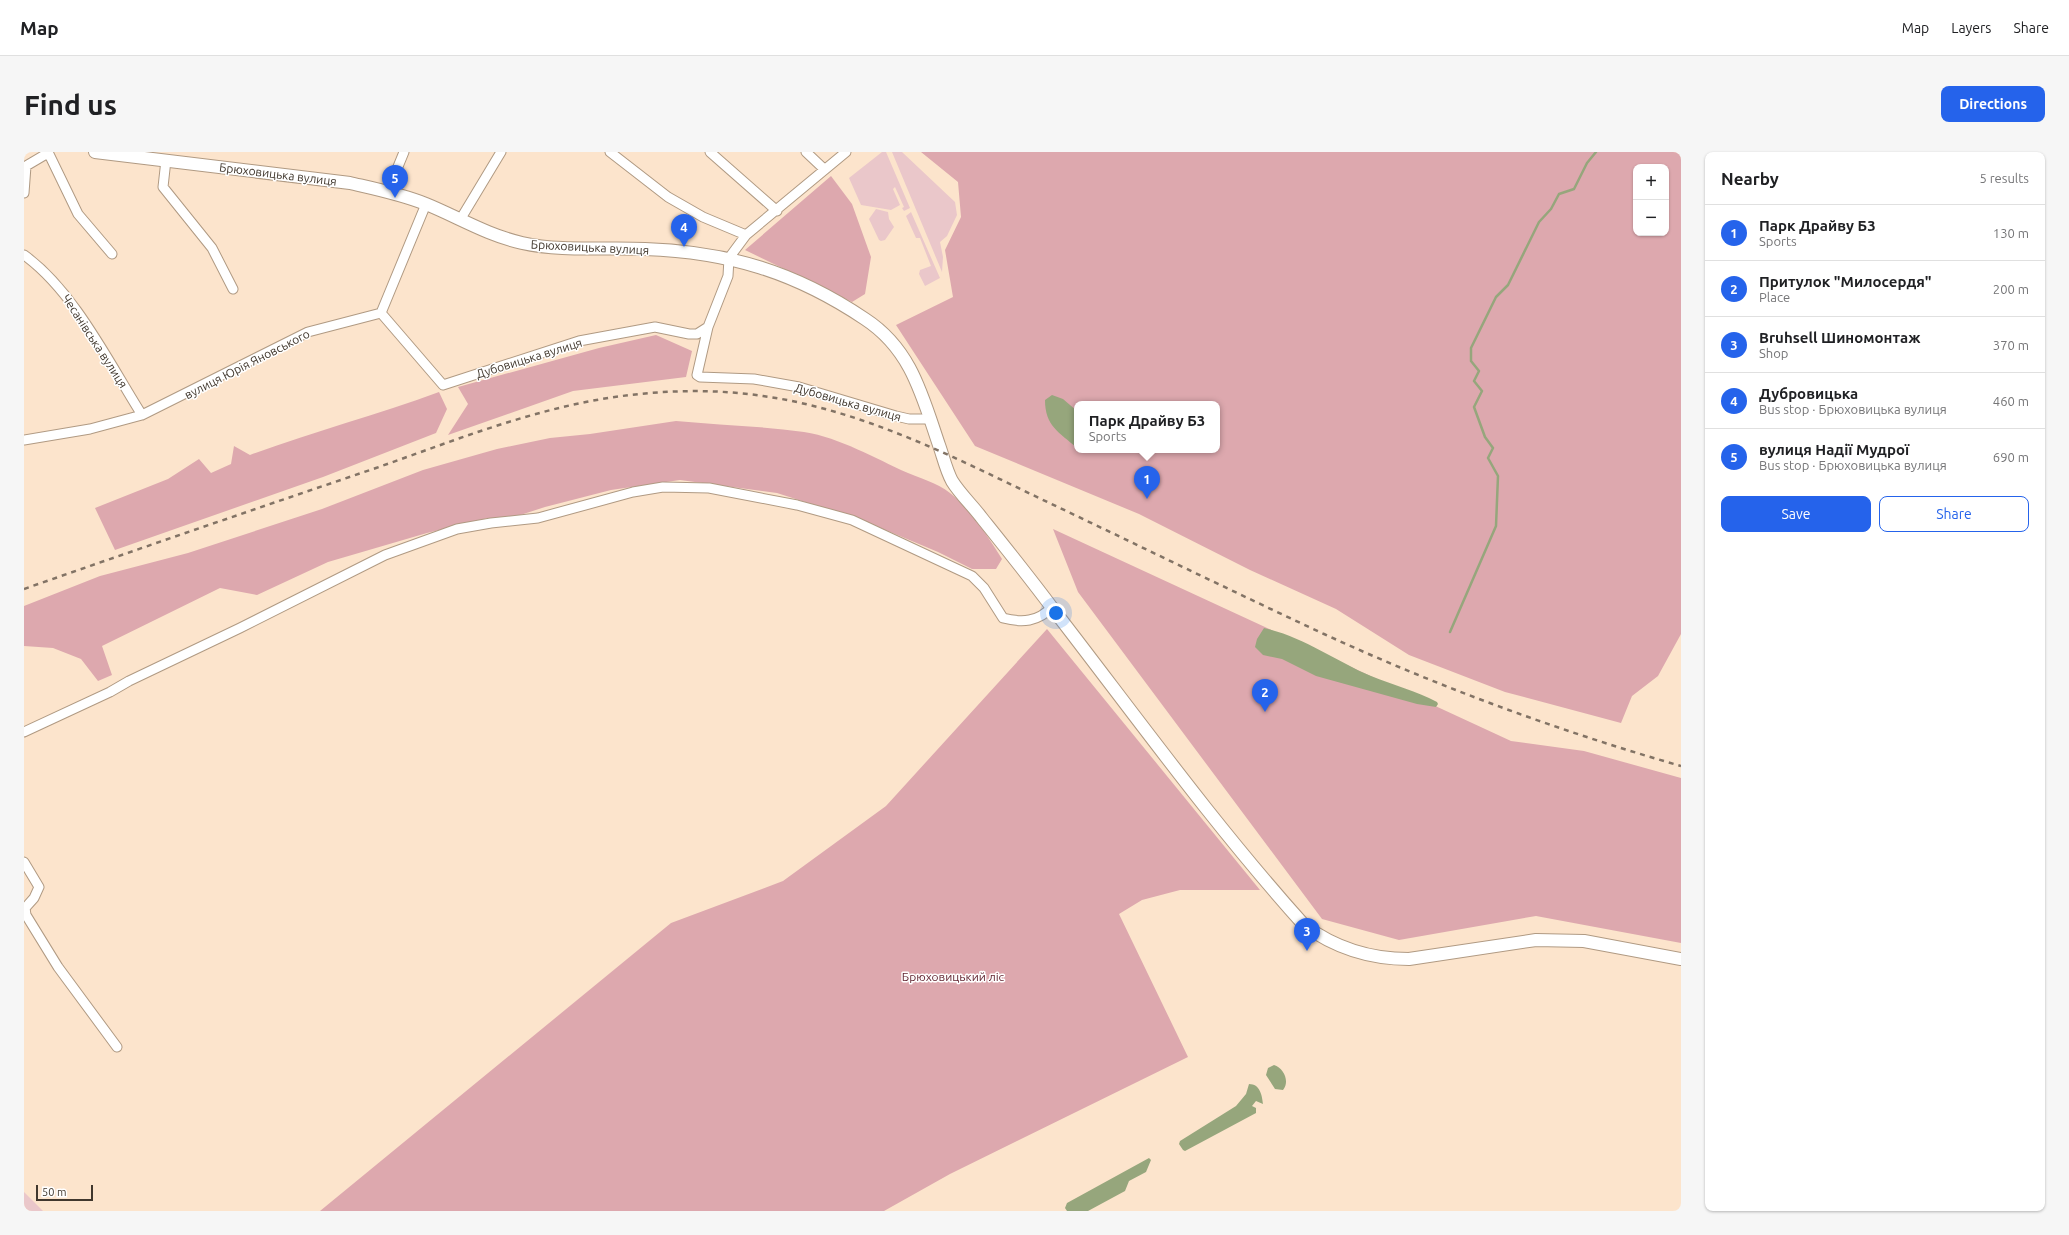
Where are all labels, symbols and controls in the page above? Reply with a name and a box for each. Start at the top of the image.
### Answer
text: Map [20,17,59,39]
text: Map [1902,20,1929,36]
text: Layers [1951,20,1991,36]
text: Share [2013,20,2049,36]
button: Directions [1941,86,2045,122]
text: Find us [24,89,117,120]
street label: Брюховицька вулиця [218,160,338,188]
map controls [1633,164,1669,236]
button: + [1633,164,1669,200]
pin: 5 [382,165,408,198]
text: Nearby [1721,169,1779,188]
text: 5 results [1979,171,2029,185]
button: − [1633,200,1669,236]
pin: 4 [671,214,697,247]
text: Парк Драйву Б3 [1759,217,1876,234]
text: 1 [1730,226,1738,240]
text: 130 m [1993,226,2029,240]
text: Sports [1759,234,1797,248]
street label: Брюховицька вулиця [530,237,650,257]
text: Притулок "Милосердя" [1759,273,1932,290]
text: 2 [1730,282,1738,296]
text: 200 m [1993,282,2029,296]
text: Place [1759,290,1790,304]
street label: Чесанівська вулиця [60,292,130,390]
street label: вулиця Юрія Яновського [182,327,312,401]
text: Bruhsell Шиномонтаж [1759,329,1920,346]
street label: Дубовицька вулиця [474,336,584,380]
text: 3 [1730,338,1738,352]
text: 370 m [1993,338,2029,352]
text: Shop [1759,346,1788,360]
street label: Дубовицька вулиця [793,381,903,423]
text: Дубровицька [1759,385,1858,402]
text: 4 [1730,394,1738,408]
text: 460 m [1993,394,2029,408]
popup [1074,401,1220,453]
text: Bus stop · Брюховицька вулиця [1759,402,1947,416]
text: Парк Драйву Б3 [1089,412,1205,429]
text: Sports [1089,429,1126,443]
text: вулиця Надії Мудрої [1759,441,1909,458]
text: 5 [1730,450,1738,464]
text: 690 m [1993,450,2029,464]
text: Bus stop · Брюховицька вулиця [1759,458,1947,472]
pin: 1 [1134,466,1160,499]
button: Save [1721,496,1871,532]
button: Share [1879,496,2029,532]
your location [1046,603,1066,623]
pin: 2 [1252,679,1278,712]
pin: 3 [1294,918,1320,951]
park label: Брюховицький ліс [902,970,1005,983]
scale bar [36,1183,93,1202]
text: 50 m [42,1186,66,1198]

